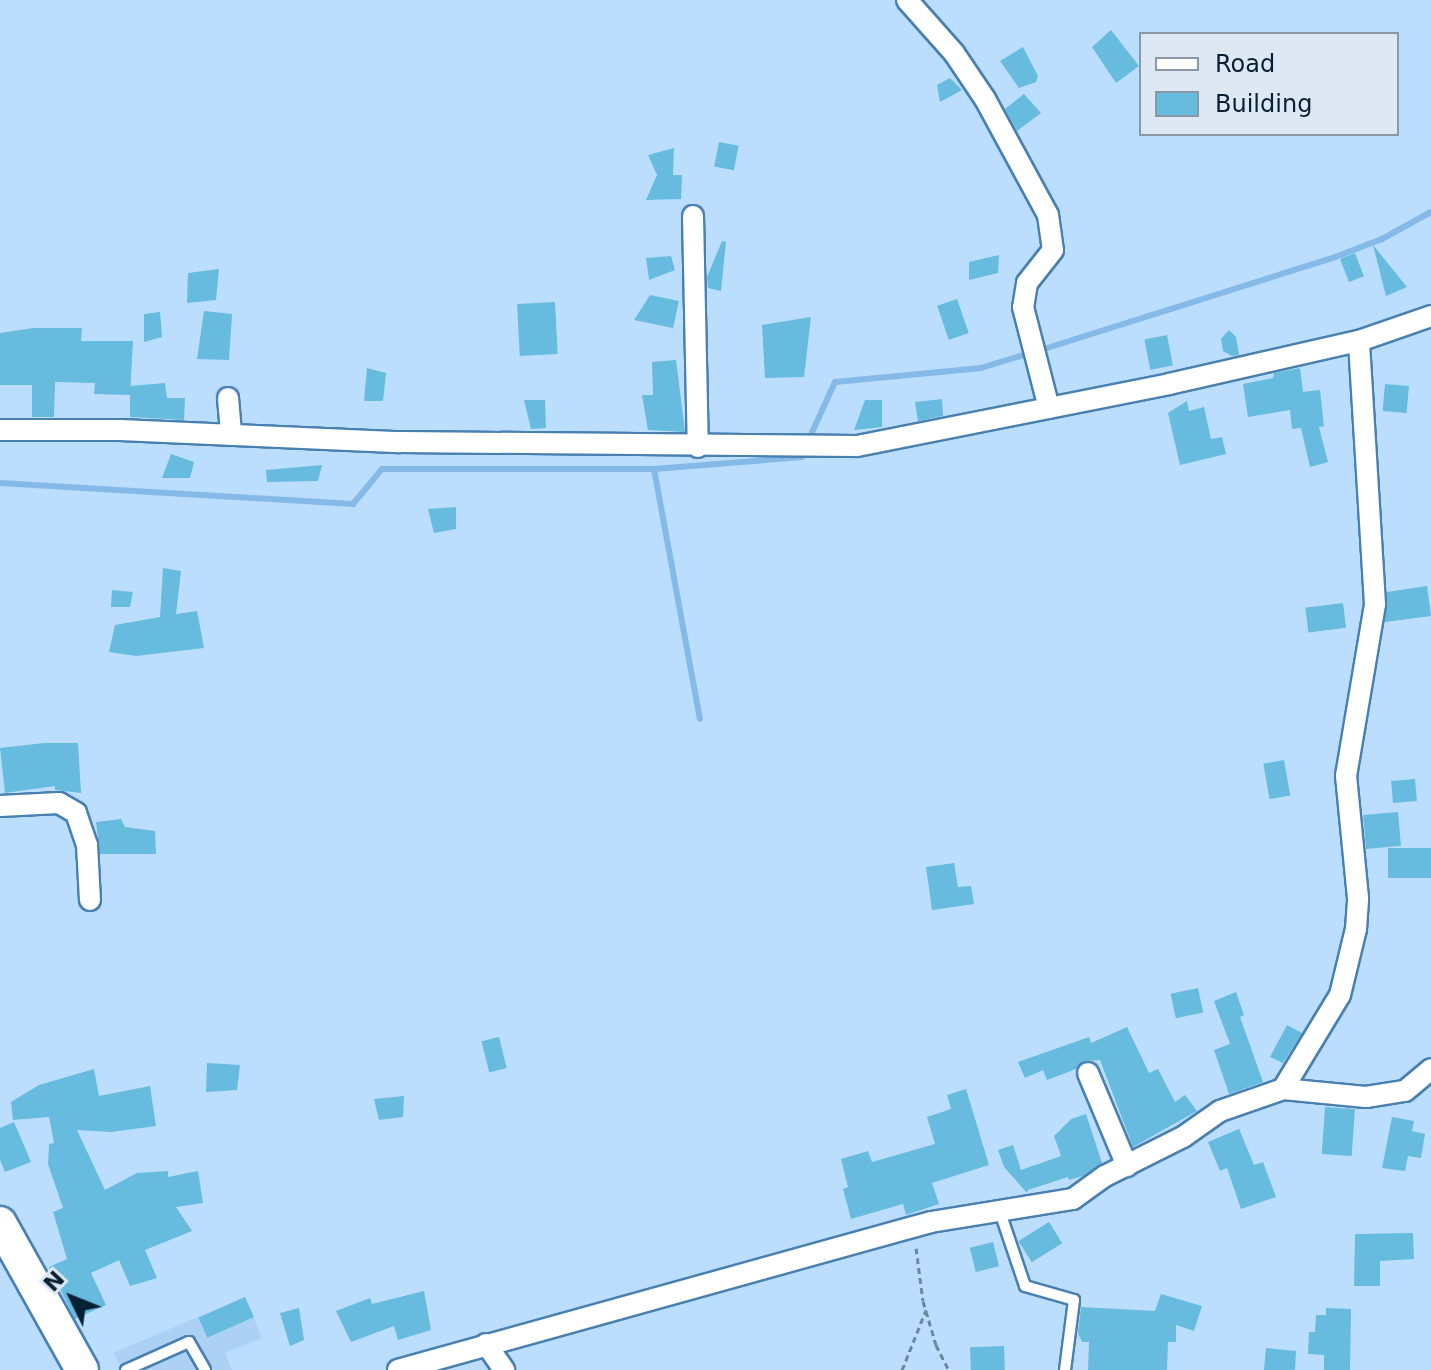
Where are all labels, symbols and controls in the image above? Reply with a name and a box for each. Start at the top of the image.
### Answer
legend [1139,32,1399,136]
text: Road [1215,50,1275,78]
text: Building [1215,90,1312,118]
north arrow [32,1258,112,1338]
text: N [39,1266,70,1297]

